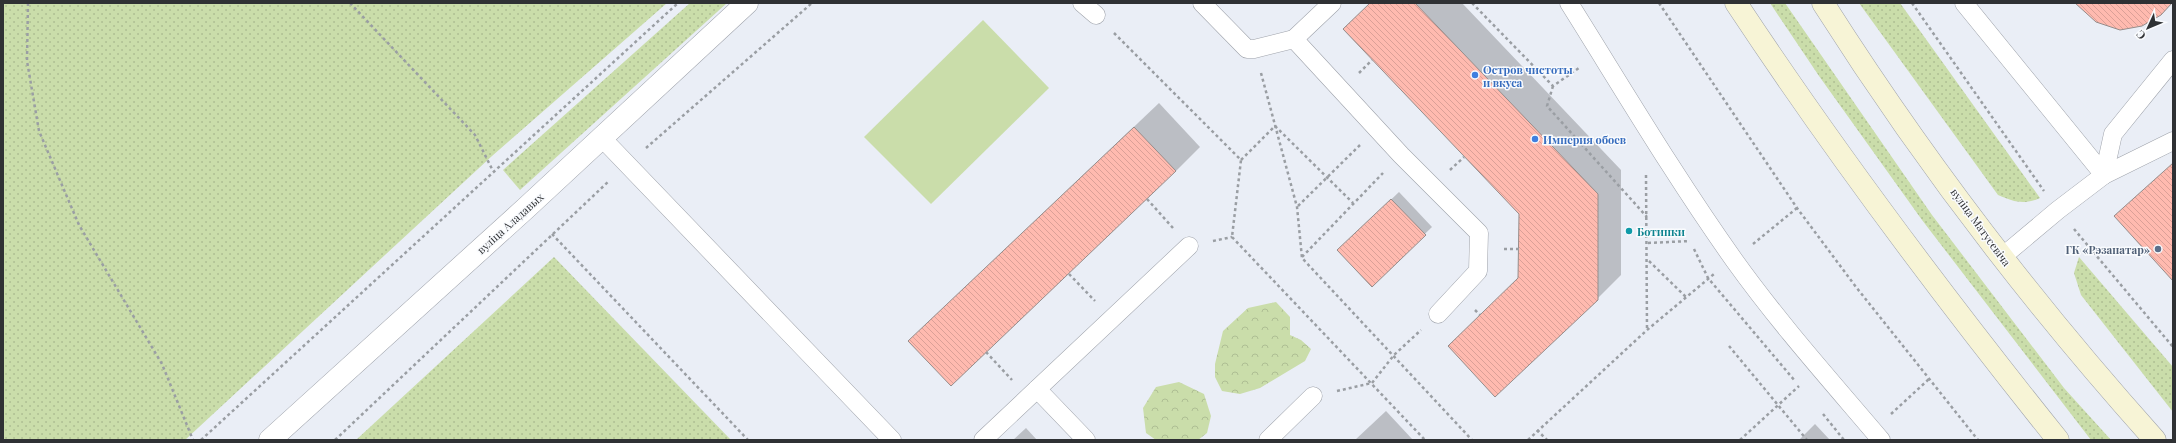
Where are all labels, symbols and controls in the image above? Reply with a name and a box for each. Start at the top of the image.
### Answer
north arrow [2128,8,2168,48]
text: С [2132,27,2149,43]
place label: Остров чистоты и вкуса [1483,62,1573,90]
marker: Остров чистоты и вкуса [1470,70,1480,80]
place label: Империя обоев [1543,132,1626,147]
marker: Империя обоев [1530,134,1540,144]
street label: вуліца Матусевіча [1948,185,2015,269]
street label: вуліца Аладавых [474,189,547,257]
place label: Ботинки [1637,224,1685,239]
marker: Ботинки [1624,226,1634,236]
place label: ГК «Рэзанатар» [2066,242,2150,257]
marker: ГК «Рэзанатар» [2153,244,2163,254]

